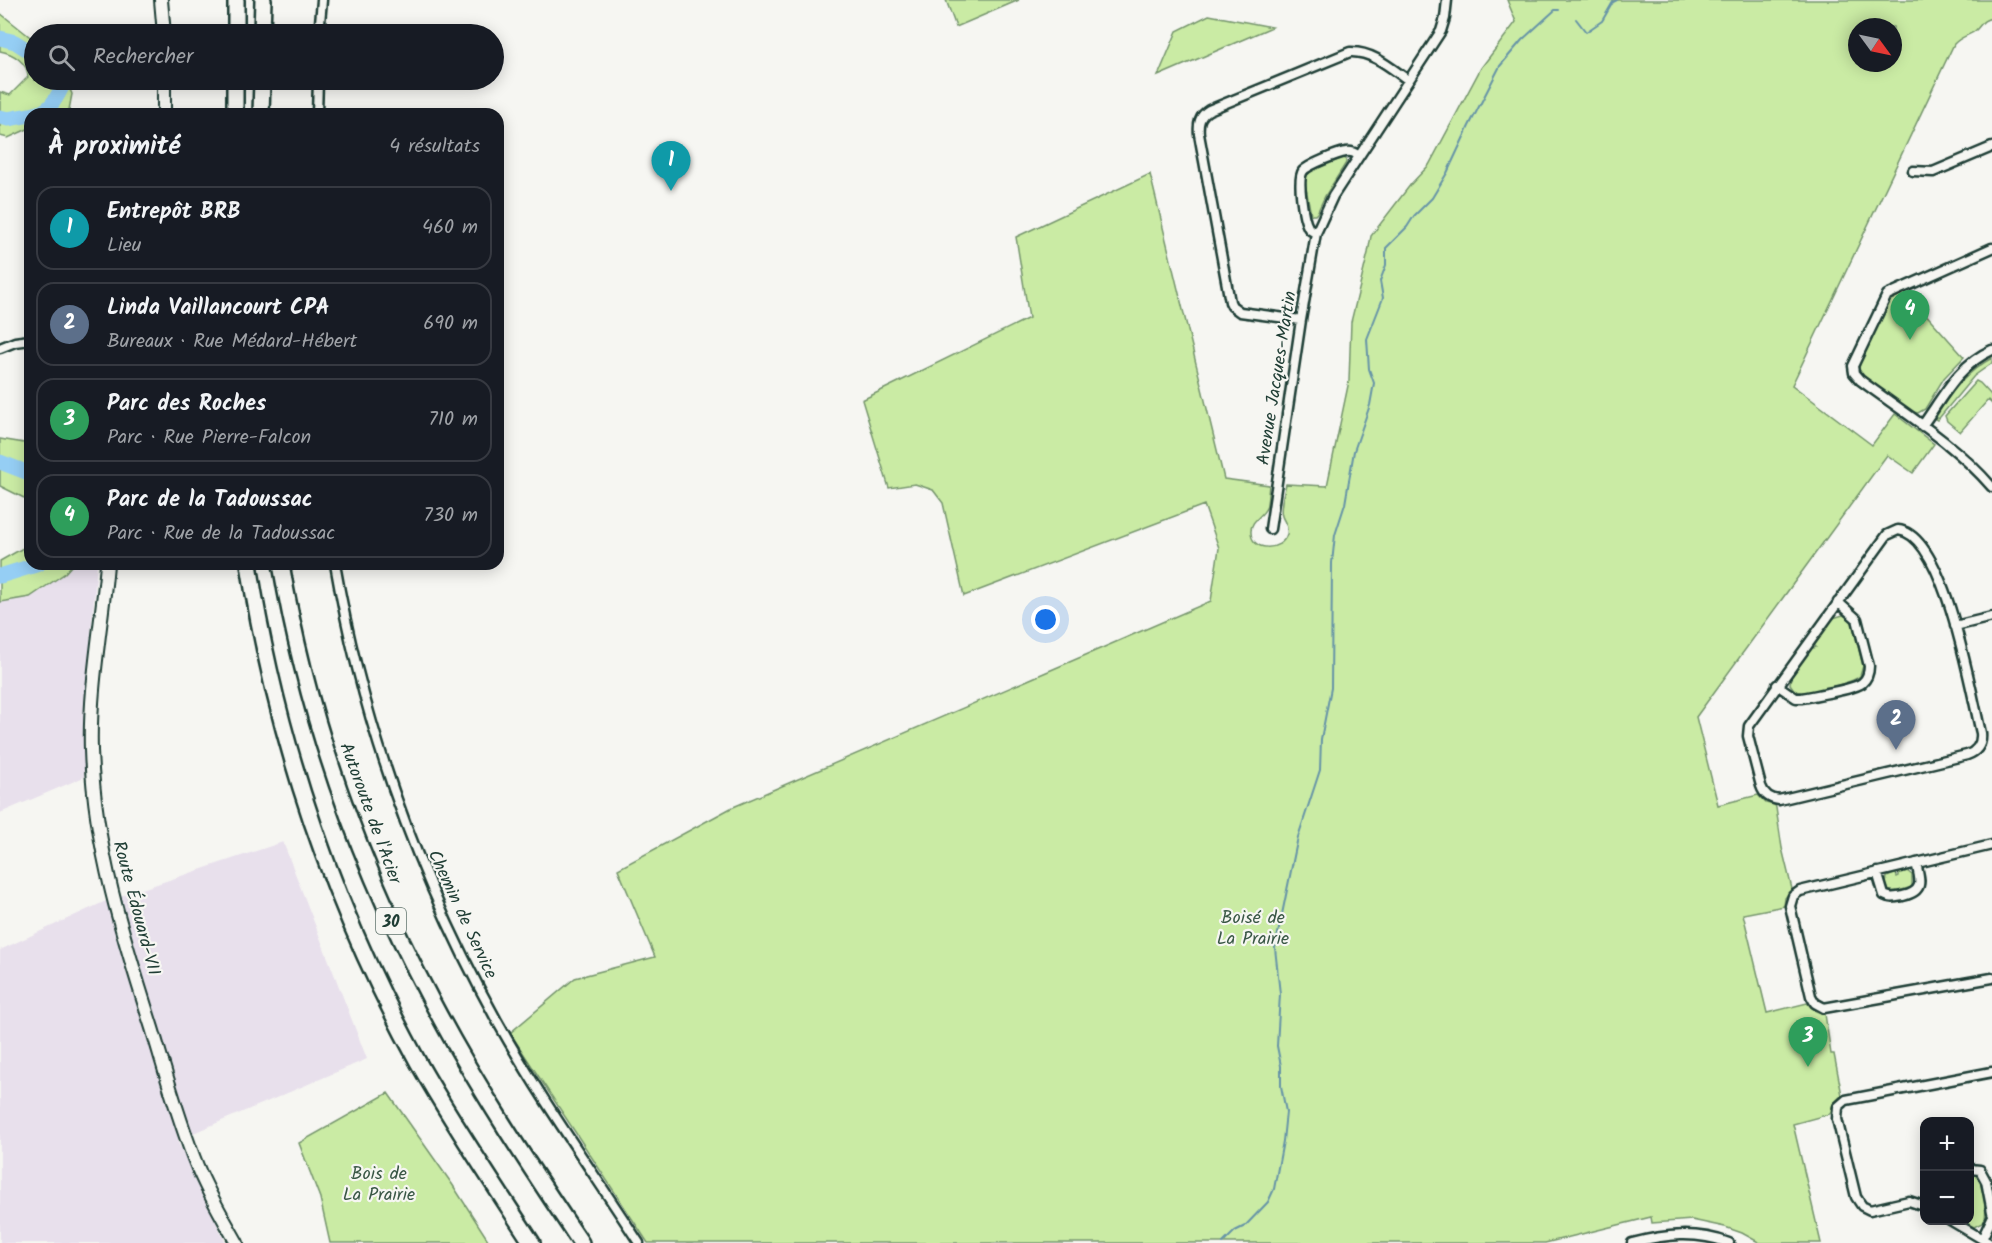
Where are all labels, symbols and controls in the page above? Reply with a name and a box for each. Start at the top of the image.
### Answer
north arrow [1848,18,1902,72]
search box [24,24,504,90]
text: Rechercher [93,40,193,75]
icon: search [45,41,78,74]
text: À proximité [48,126,180,168]
text: 4 résultats [389,131,480,163]
pin: 1 [652,142,690,191]
text: Entrepôt BRB [107,195,241,230]
text: 1 [66,212,73,244]
text: 460 m [422,212,478,244]
text: Lieu [107,230,141,262]
street label: Avenue Jacques-Martin [1249,289,1306,467]
pin: 4 [1890,290,1930,340]
text: Linda Vaillancourt CPA [107,291,330,326]
text: 2 [64,308,75,340]
text: 690 m [423,308,478,340]
text: Bureaux · Rue Médard-Hébert [107,326,357,358]
text: Parc des Roches [107,387,266,422]
text: 3 [64,404,75,436]
text: 710 m [429,404,478,436]
text: Parc · Rue Pierre-Falcon [107,422,311,454]
text: Parc de la Tadoussac [107,483,312,518]
text: 4 [64,500,75,532]
text: 730 m [423,500,478,532]
text: Parc · Rue de la Tadoussac [107,518,335,550]
your location [1031,605,1060,634]
pin: 2 [1876,700,1916,750]
street label: Autoroute de l'Acier [331,739,409,889]
street label: Route Édouard-VII [104,838,167,979]
street label: Chemin de Service [419,845,504,984]
park label: Boisé de La Prairie [1217,904,1289,954]
road number: 30 [376,908,406,934]
pin: 3 [1788,1018,1828,1067]
map controls [1920,1117,1974,1225]
button: + [1920,1117,1974,1171]
park label: Bois de La Prairie [343,1160,415,1210]
button: − [1920,1171,1974,1225]

